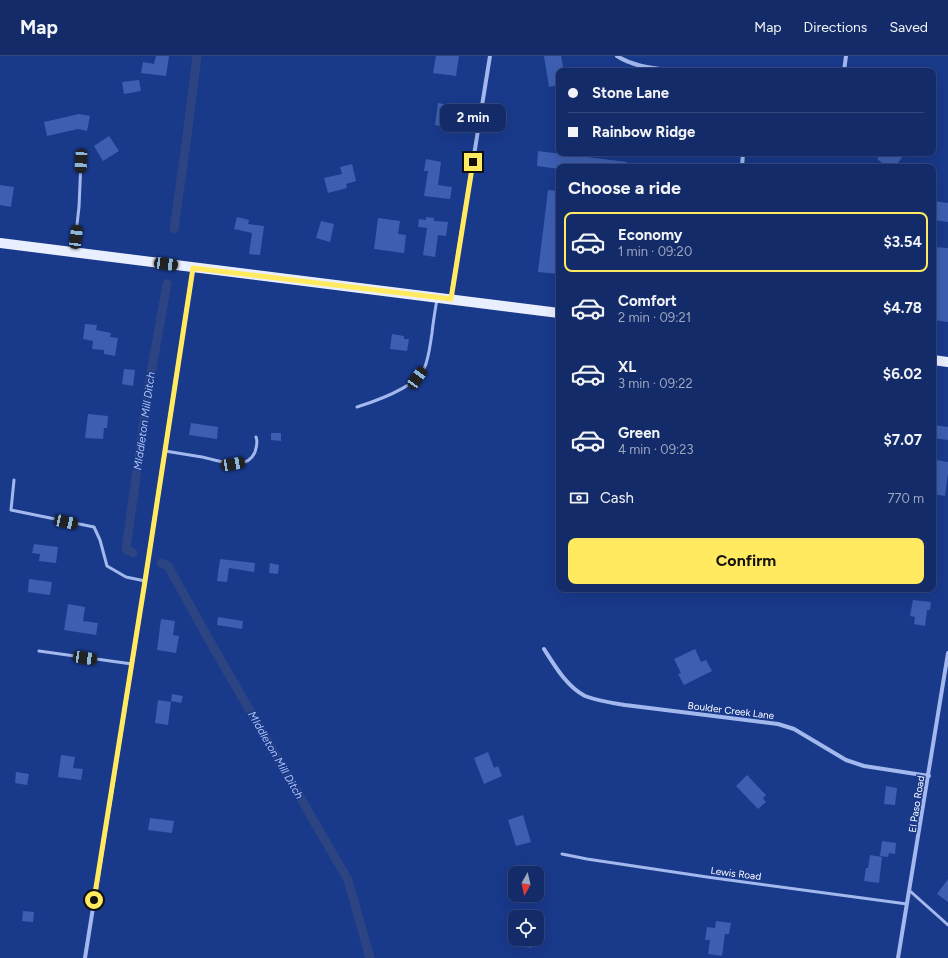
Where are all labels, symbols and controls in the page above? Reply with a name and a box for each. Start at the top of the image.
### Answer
text: Map [20,16,58,39]
text: Map [754,19,782,36]
text: Directions [804,19,867,36]
text: Saved [889,19,928,36]
text: Stone Lane [592,84,669,102]
callout: 2 min [440,104,506,132]
text: 2 min [457,110,489,125]
text: Rainbow Ridge [592,123,695,141]
car [74,149,88,173]
route end [464,153,482,171]
text: Choose a ride [568,177,681,199]
car [69,224,83,250]
icon: car [570,224,606,260]
text: Economy [618,226,683,244]
text: $3.54 [883,233,922,251]
text: 1 min · 09:20 [618,244,692,259]
car [153,257,179,271]
icon: car [570,290,606,326]
text: Comfort [618,292,677,310]
text: $4.78 [883,299,922,317]
text: 2 min · 09:21 [618,310,691,325]
icon: car [570,356,606,392]
text: XL [618,358,636,376]
car [405,365,429,391]
text: $6.02 [883,365,922,383]
water label: MIddleton Mill Ditch [131,371,158,471]
text: 3 min · 09:22 [618,376,693,391]
icon: car [570,422,606,458]
text: Green [618,424,660,442]
text: $7.07 [884,431,922,449]
text: 4 min · 09:23 [618,442,694,457]
car [220,456,246,472]
icon: cash [568,487,590,509]
text: Cash [600,489,634,507]
text: 770 m [887,491,924,506]
car [53,514,79,530]
button: Confirm [568,538,924,584]
car [72,650,98,666]
street label: Boulder Creek Lane [687,699,775,722]
water label: MIddleton Mill Ditch [245,709,306,801]
street label: El Paso Road [906,775,927,833]
street label: Lewis Road [710,864,762,883]
north arrow [508,866,544,902]
map controls [508,866,544,946]
route start [85,891,103,909]
button: locate [508,910,544,946]

